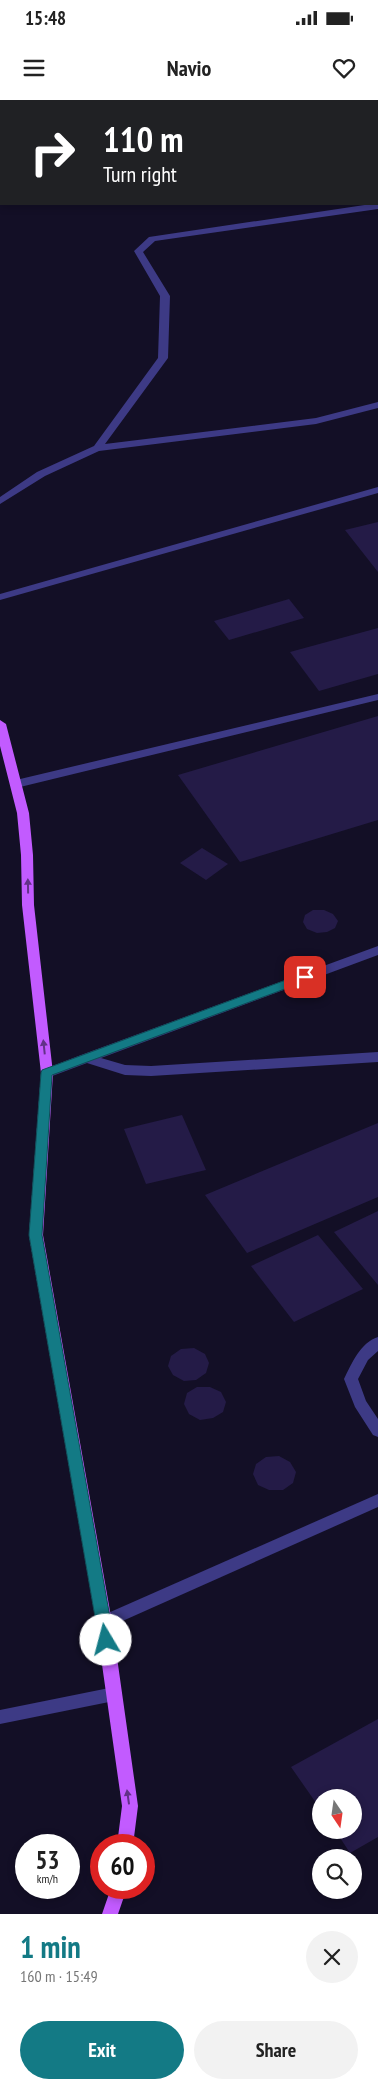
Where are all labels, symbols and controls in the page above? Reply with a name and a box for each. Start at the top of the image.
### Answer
text: 15:48 [25,6,66,30]
icon: menu [20,54,48,82]
text: Navio [167,54,211,82]
icon: heart [330,54,358,82]
text: 110 m [103,116,184,162]
icon: right [20,120,85,185]
text: Turn right [103,160,177,188]
one-way arrow [24,877,32,893]
pin [284,956,326,998]
icon: arrive [291,963,319,991]
one-way arrow [40,1039,48,1055]
position arrow [79,1613,131,1665]
one-way arrow [124,1788,132,1804]
north arrow [312,1789,362,1839]
map controls [312,1789,362,1899]
speed limit sign: 60 [90,1834,155,1899]
text: 53 [36,1844,59,1876]
button: search [312,1849,362,1899]
text: km/h [37,1871,58,1886]
text: 1 min [20,1927,81,1966]
button: close [306,1931,358,1983]
text: 160 m · 15:49 [20,1966,98,1986]
button: Exit [20,2021,184,2079]
button: Share [194,2021,358,2079]

